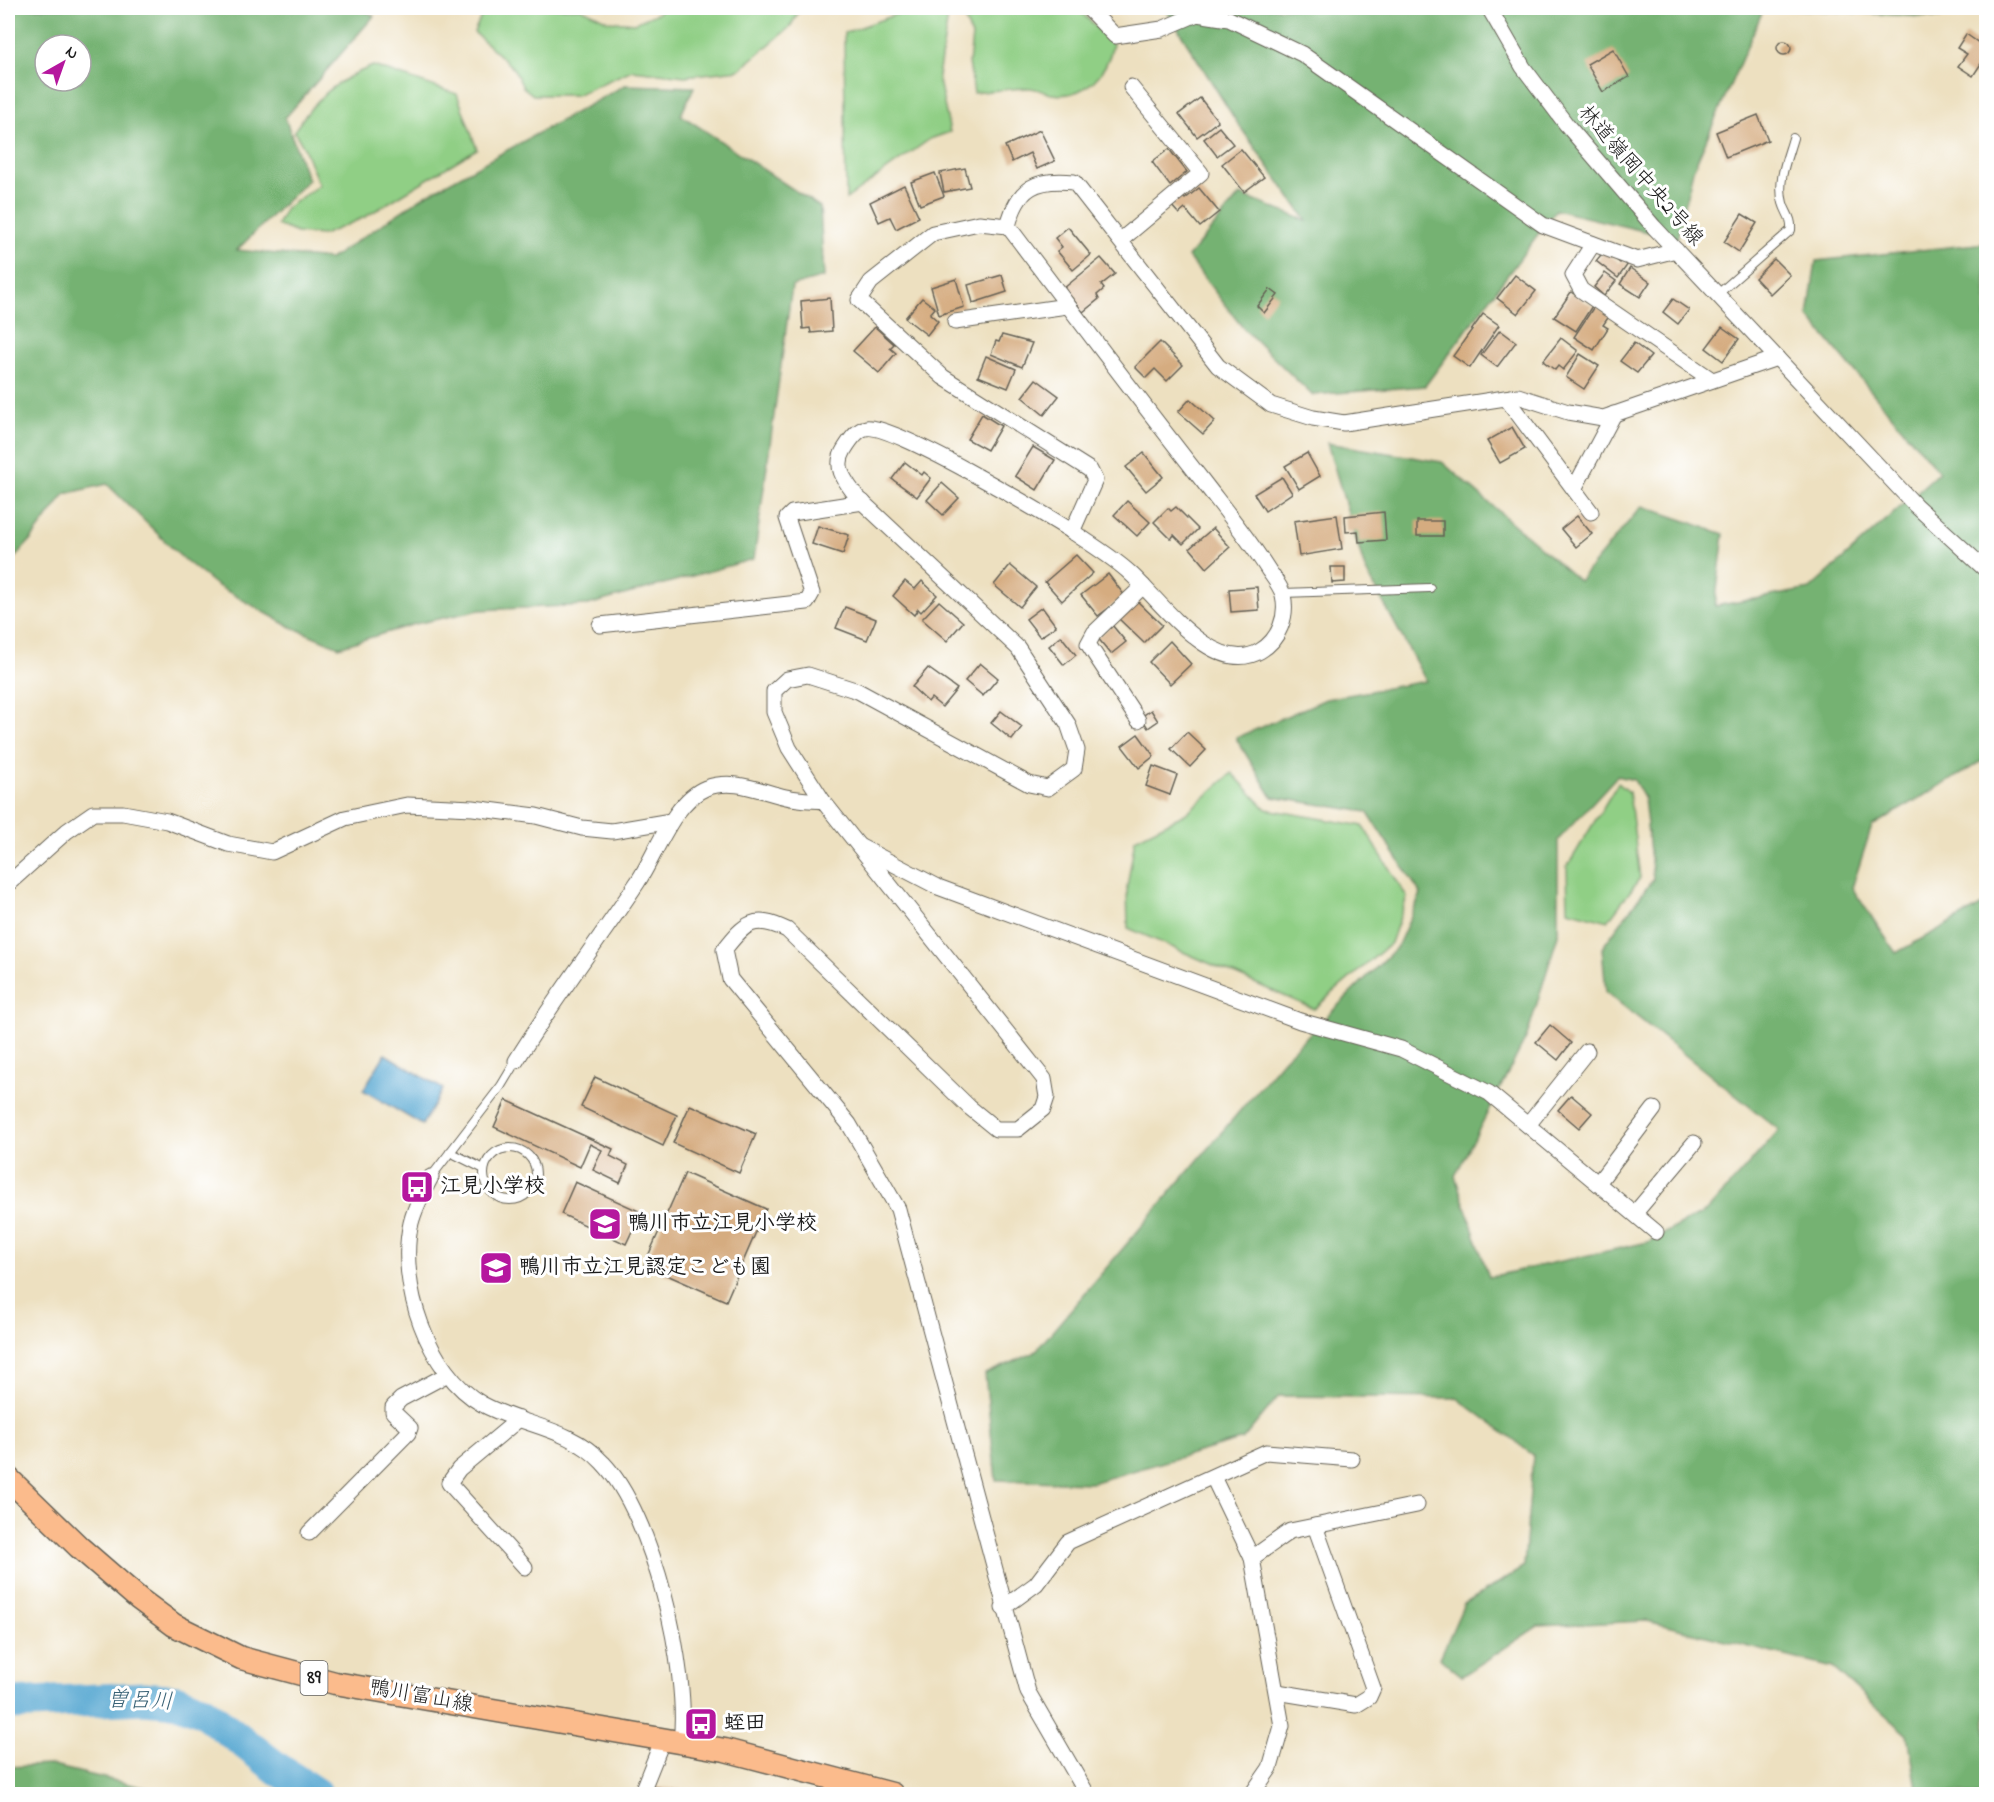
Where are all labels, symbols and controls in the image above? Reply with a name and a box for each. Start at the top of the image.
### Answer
north arrow [33,33,93,93]
text: N [60,40,83,66]
street label: 林道嶺岡中央2号線 [1570,99,1710,253]
bus stop icon: 江見小学校 [399,1169,435,1205]
place label: 江見小学校 [440,1172,545,1202]
school or university icon: 鴨川市立江見小学校 [587,1206,623,1242]
place label: 鴨川市立江見小学校 [628,1209,817,1239]
school or university icon: 鴨川市立江見認定こども園 [478,1250,514,1286]
place label: 鴨川市立江見認定こども園 [519,1253,771,1283]
road number: 89 [300,1661,328,1695]
street label: 鴨川富山線 [367,1673,475,1721]
water label: 曽呂川 [106,1685,174,1719]
bus stop icon: 蛭田 [683,1706,719,1742]
place label: 蛭田 [724,1709,766,1739]

